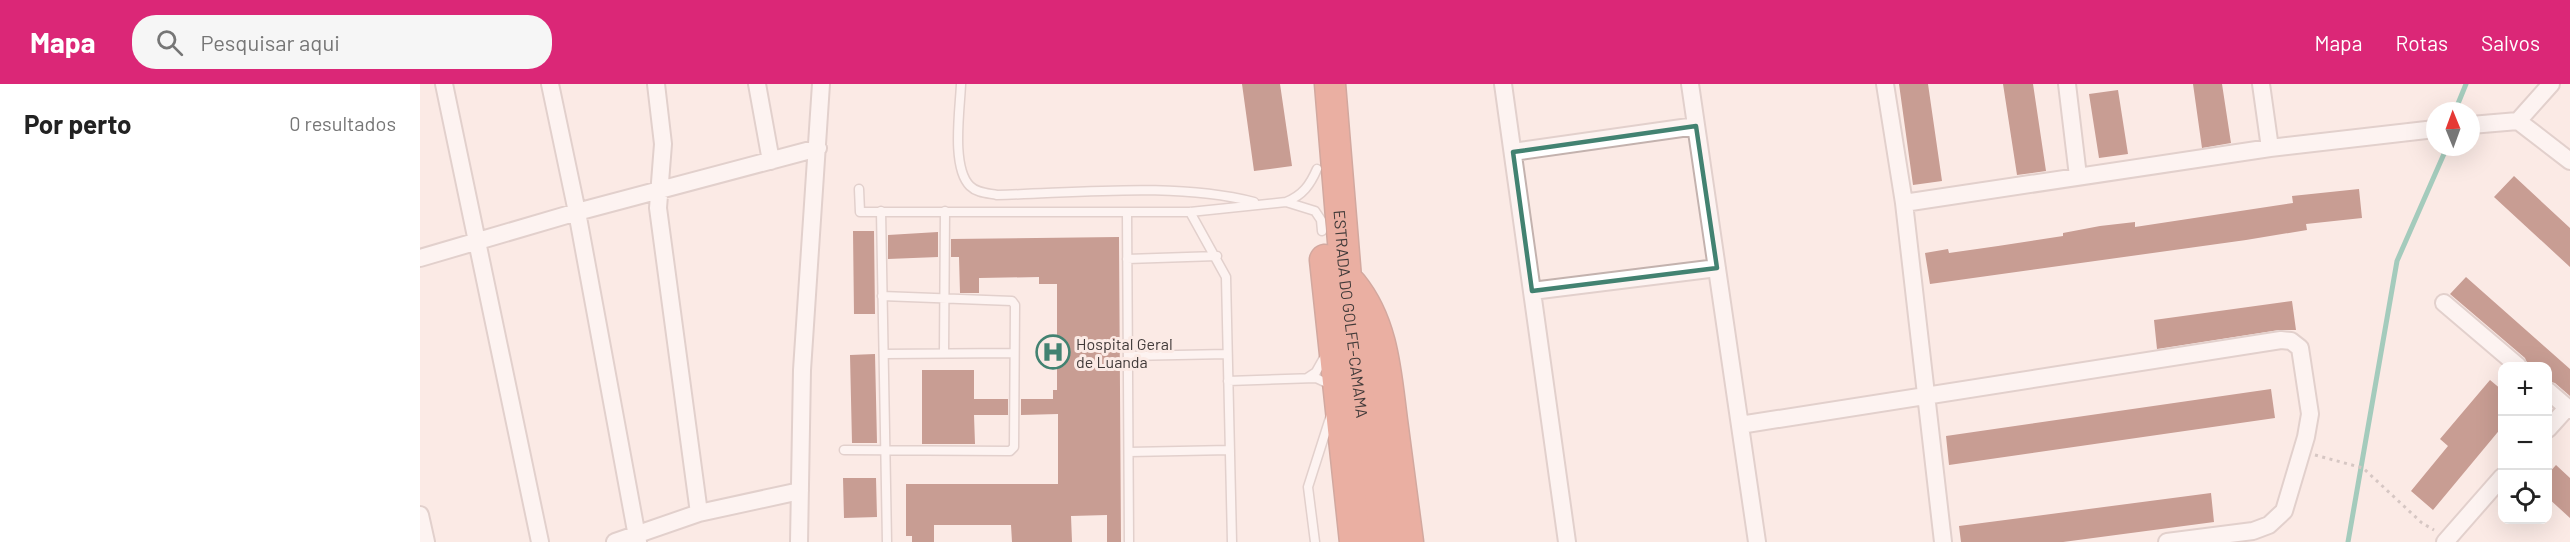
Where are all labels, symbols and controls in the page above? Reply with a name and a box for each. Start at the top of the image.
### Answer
search box [132,15,552,69]
text: Mapa [30,25,96,59]
icon: search [153,26,186,59]
text: Pesquisar aqui [201,29,340,55]
text: Mapa [2314,30,2362,55]
text: Rotas [2395,30,2448,55]
text: Salvos [2481,30,2540,55]
north arrow [2426,102,2480,156]
text: Por perto [24,108,132,139]
text: 0 resultados [289,111,396,135]
street label: ESTRADA DO GOLFE-CAMAMA [1331,209,1373,419]
hospital icon: Hospital Geral de Luanda [1035,334,1071,370]
place label: Hospital Geral de Luanda [1076,334,1173,371]
map controls [2498,362,2552,524]
button: + [2498,362,2552,416]
button: − [2498,416,2552,470]
button: locate [2498,470,2552,524]

